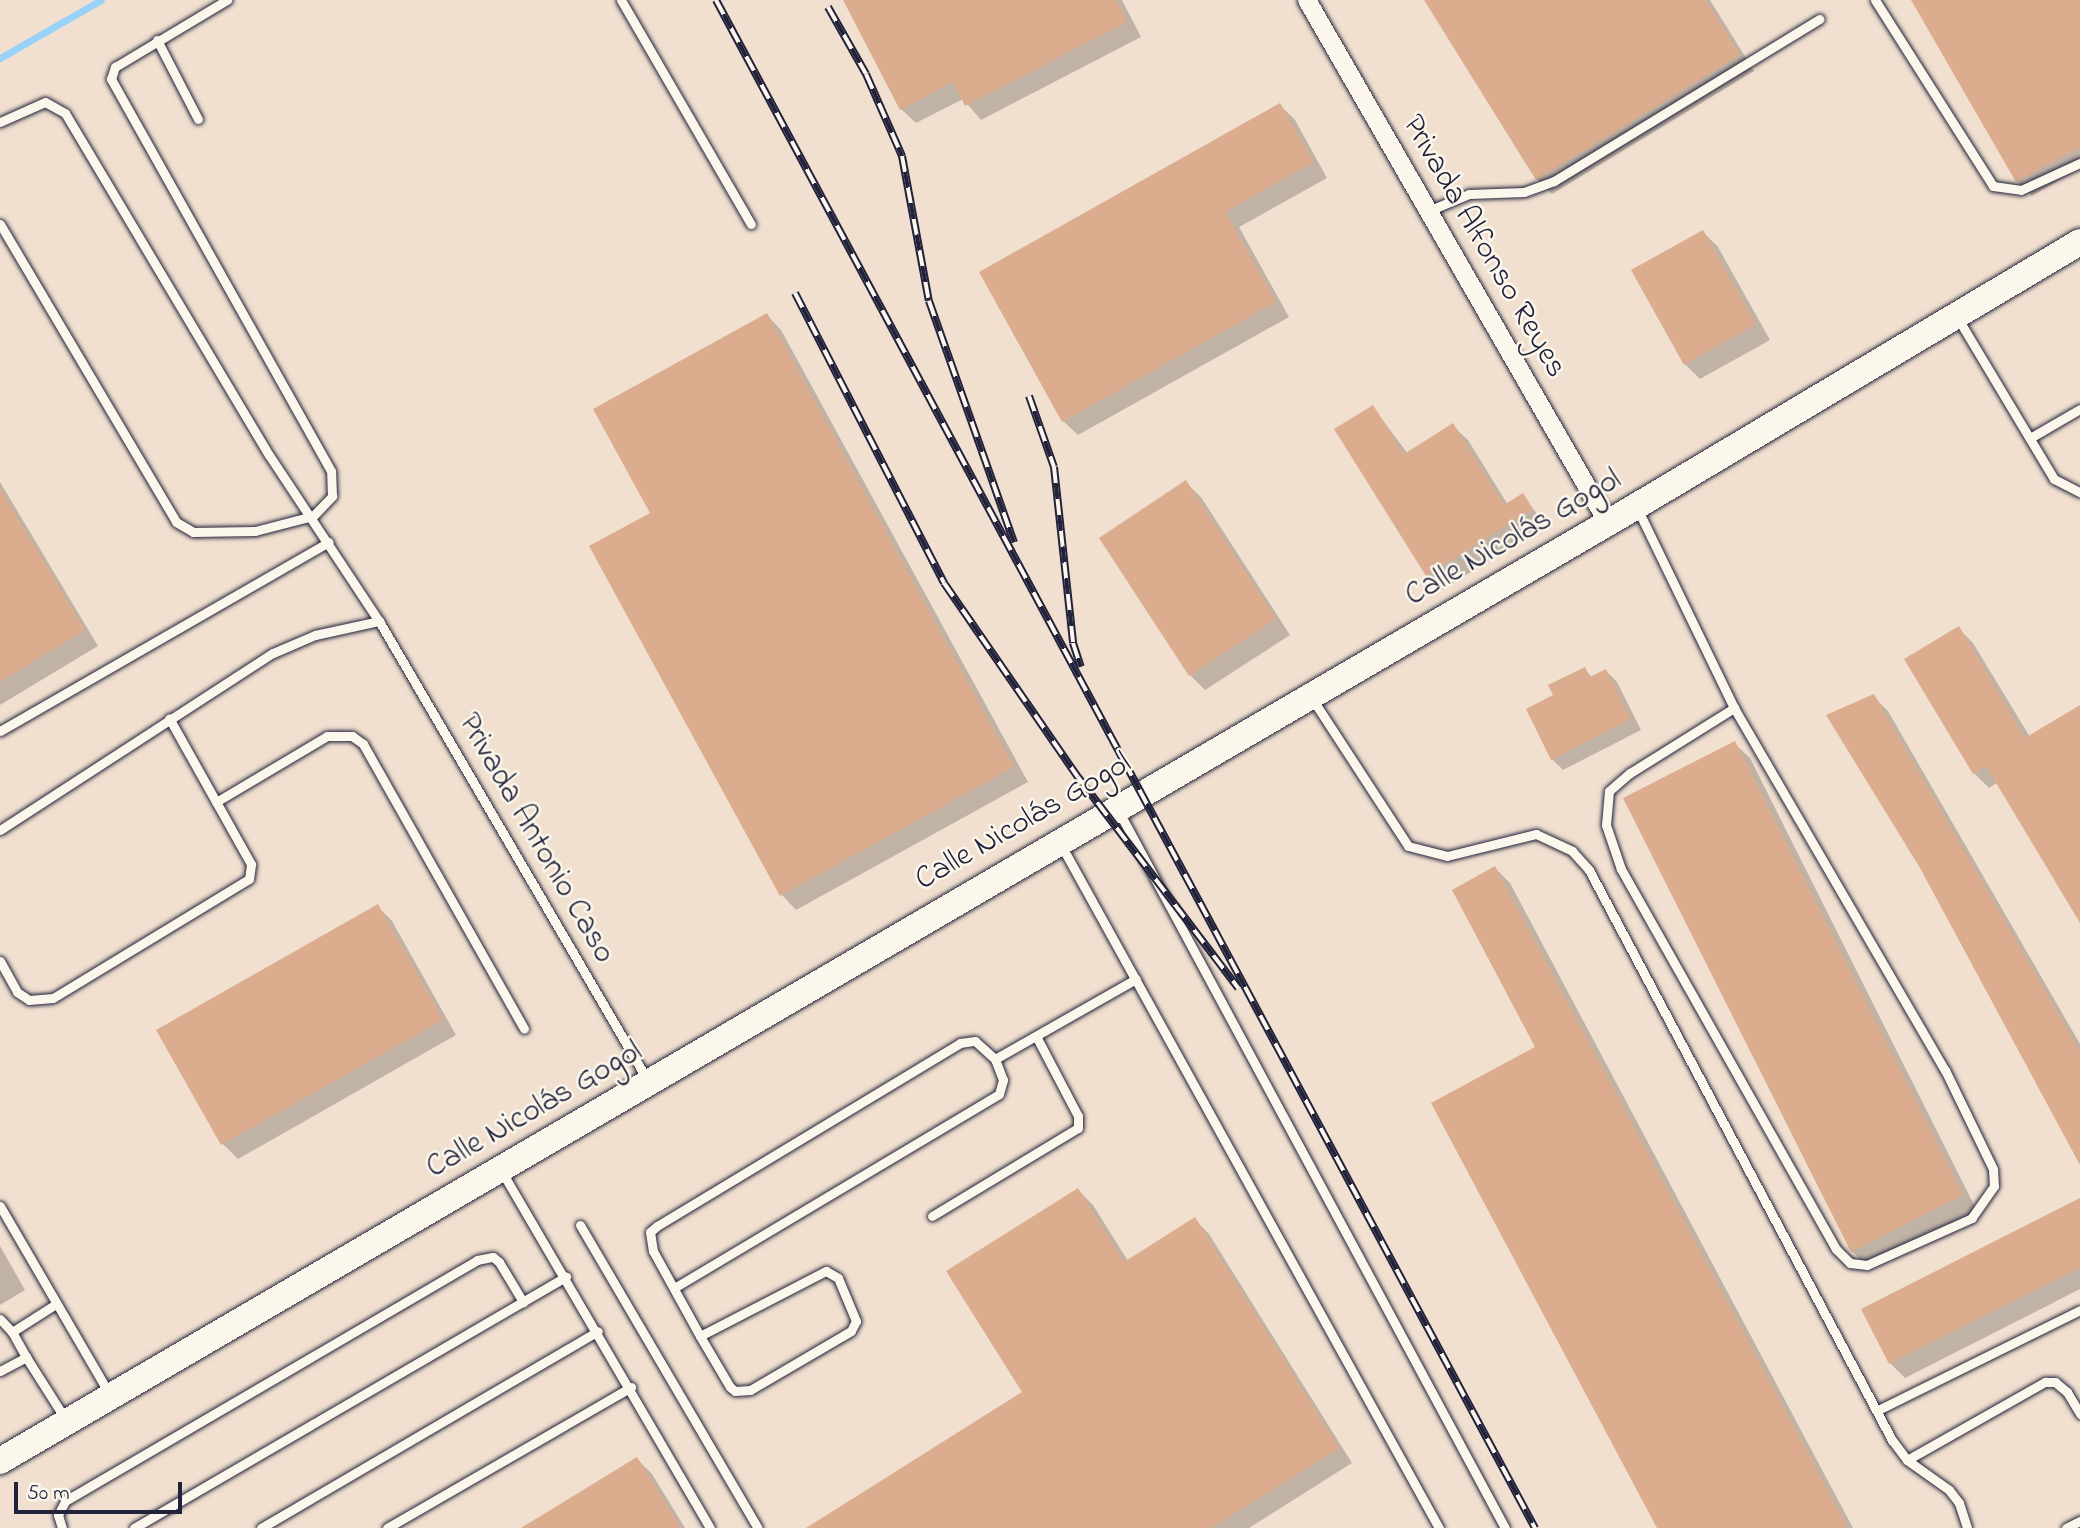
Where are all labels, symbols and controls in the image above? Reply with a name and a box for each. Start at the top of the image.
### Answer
street label: Privada Alfonso Reyes [1392,109,1574,385]
street label: Calle Nicolás Gogol [1399,462,1629,616]
street label: Privada Antonio Caso [448,707,622,971]
street label: Calle Nicolás Gogol [909,746,1139,900]
street label: Calle Nicolás Gogol [420,1034,650,1188]
scale bar [18,1468,186,1512]
text: 50 m [27,1479,70,1509]

